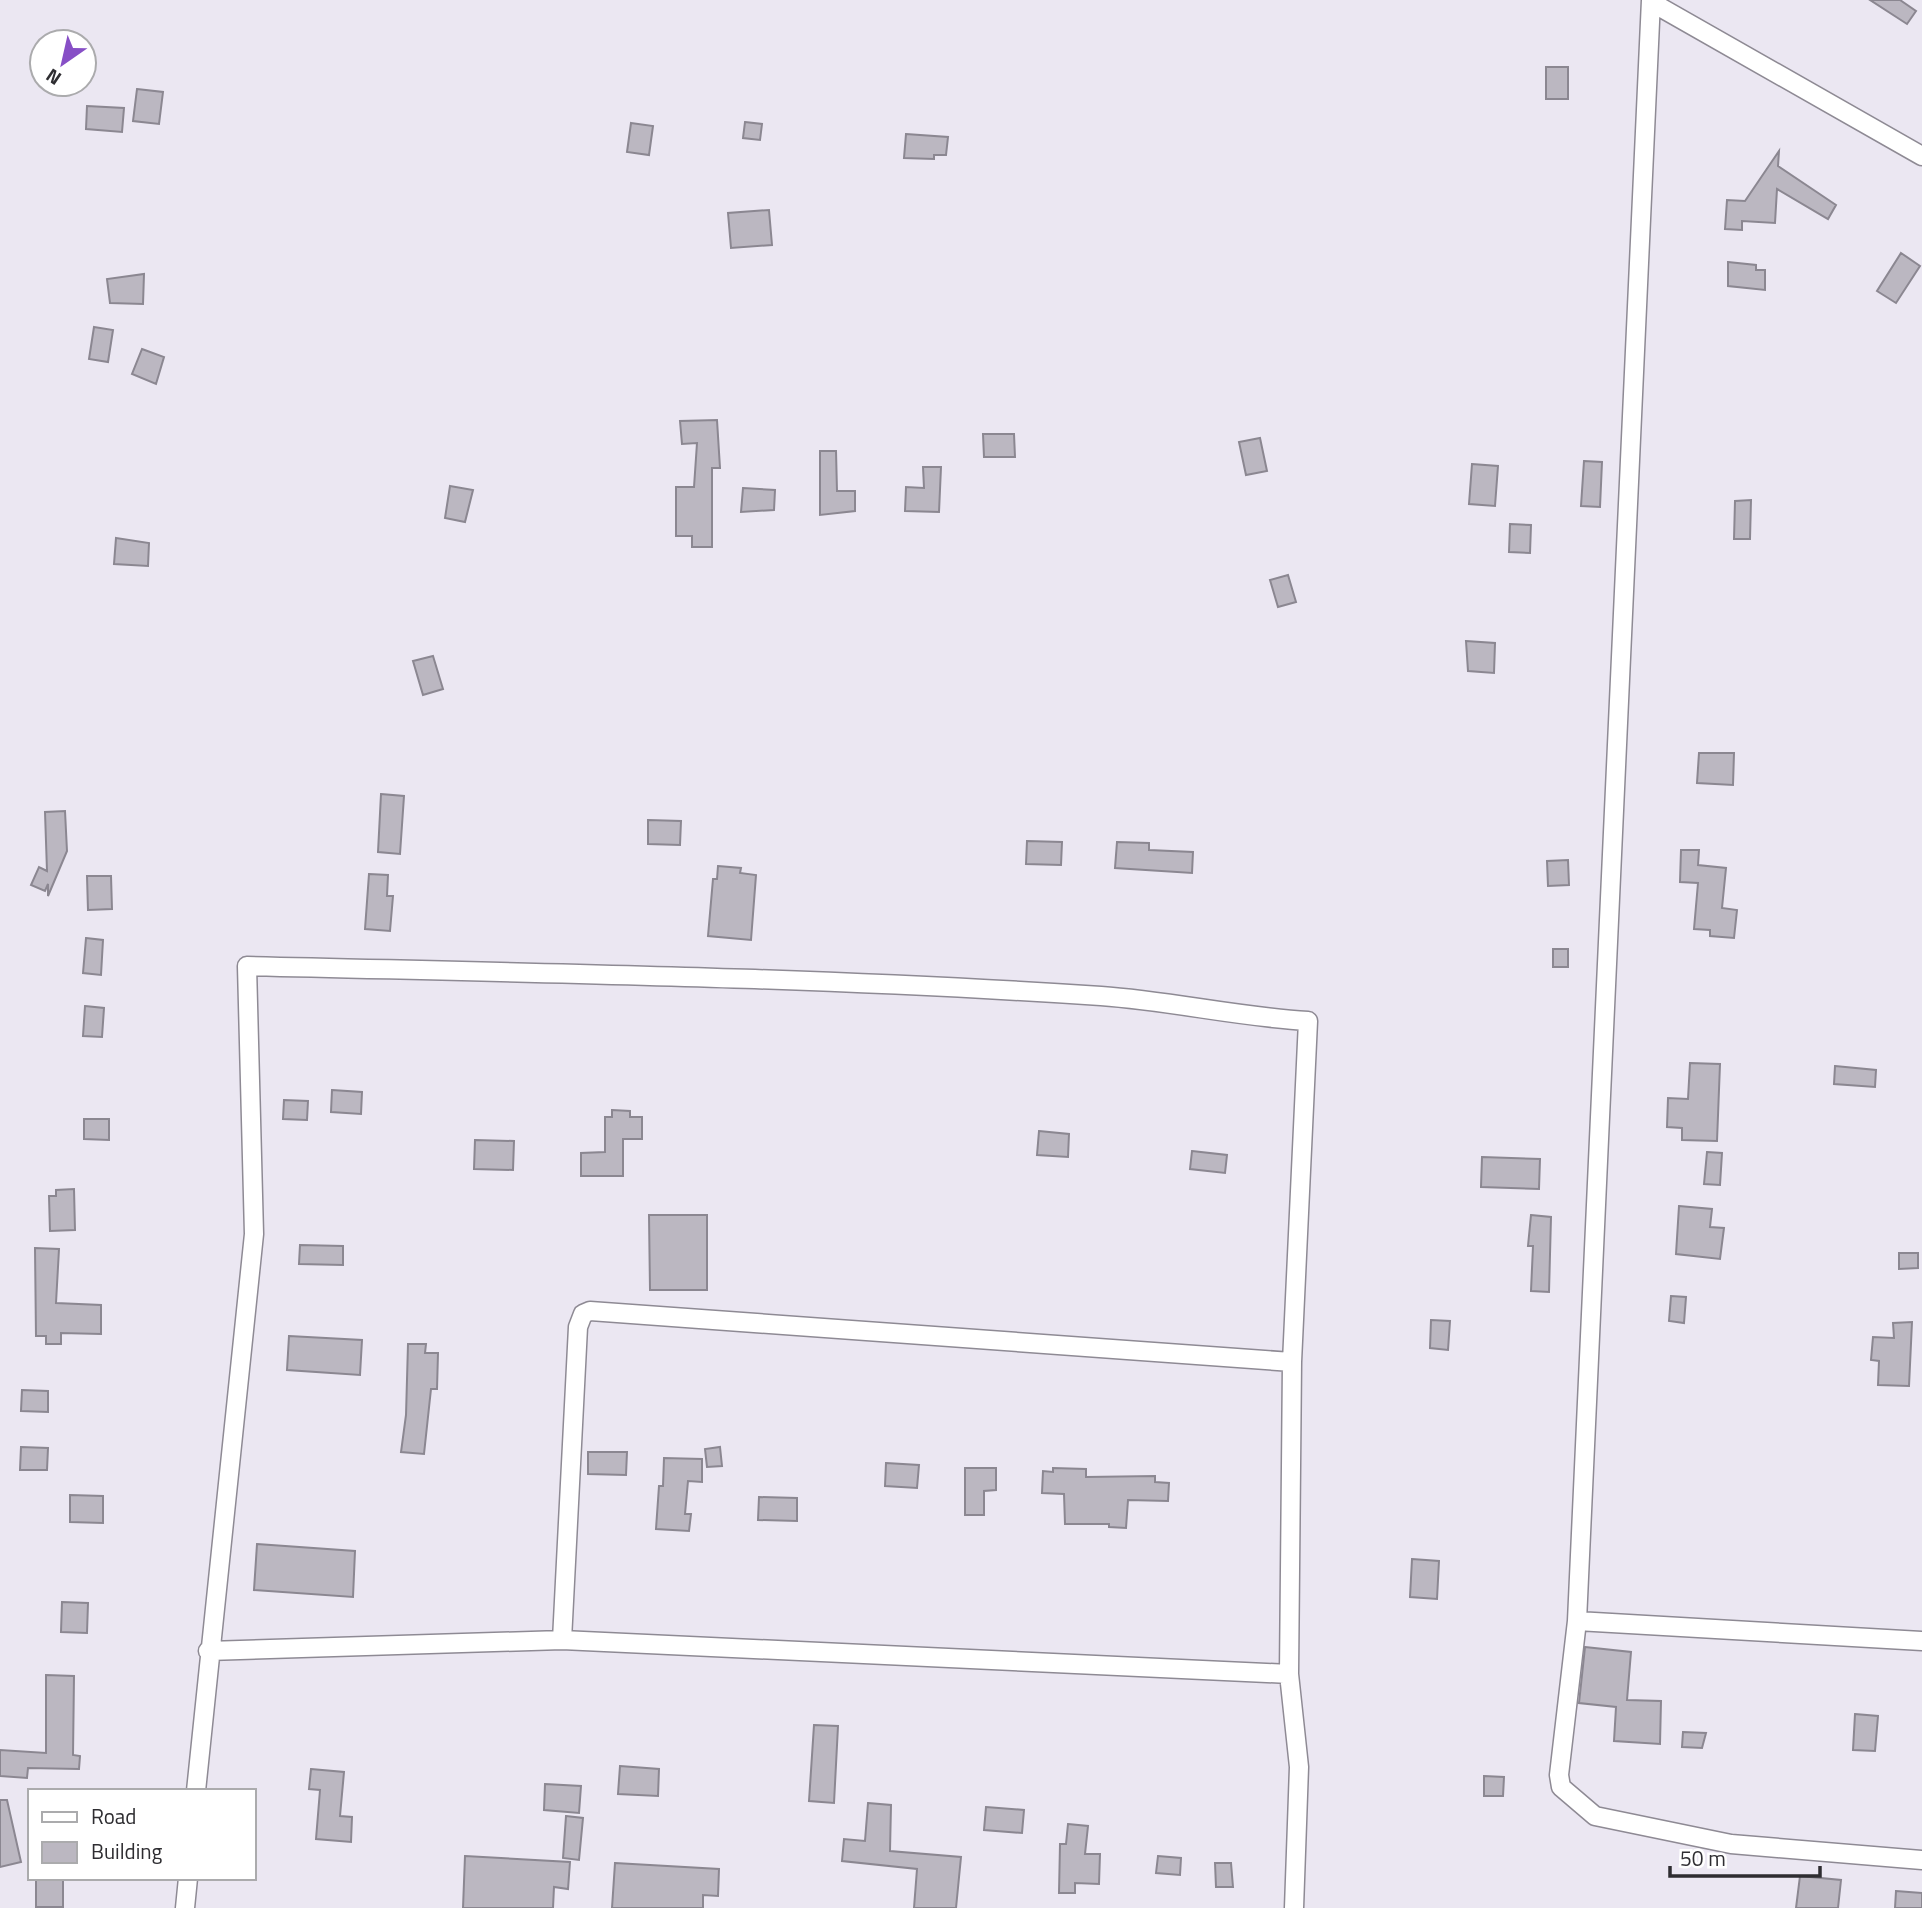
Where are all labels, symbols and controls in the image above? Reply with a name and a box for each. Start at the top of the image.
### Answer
north arrow [28,28,98,98]
text: N [40,62,67,93]
legend [28,1789,256,1880]
text: Road [91,1800,136,1832]
scale bar [1670,1834,1820,1878]
text: Building [91,1835,163,1867]
text: 50 m [1680,1842,1726,1874]

